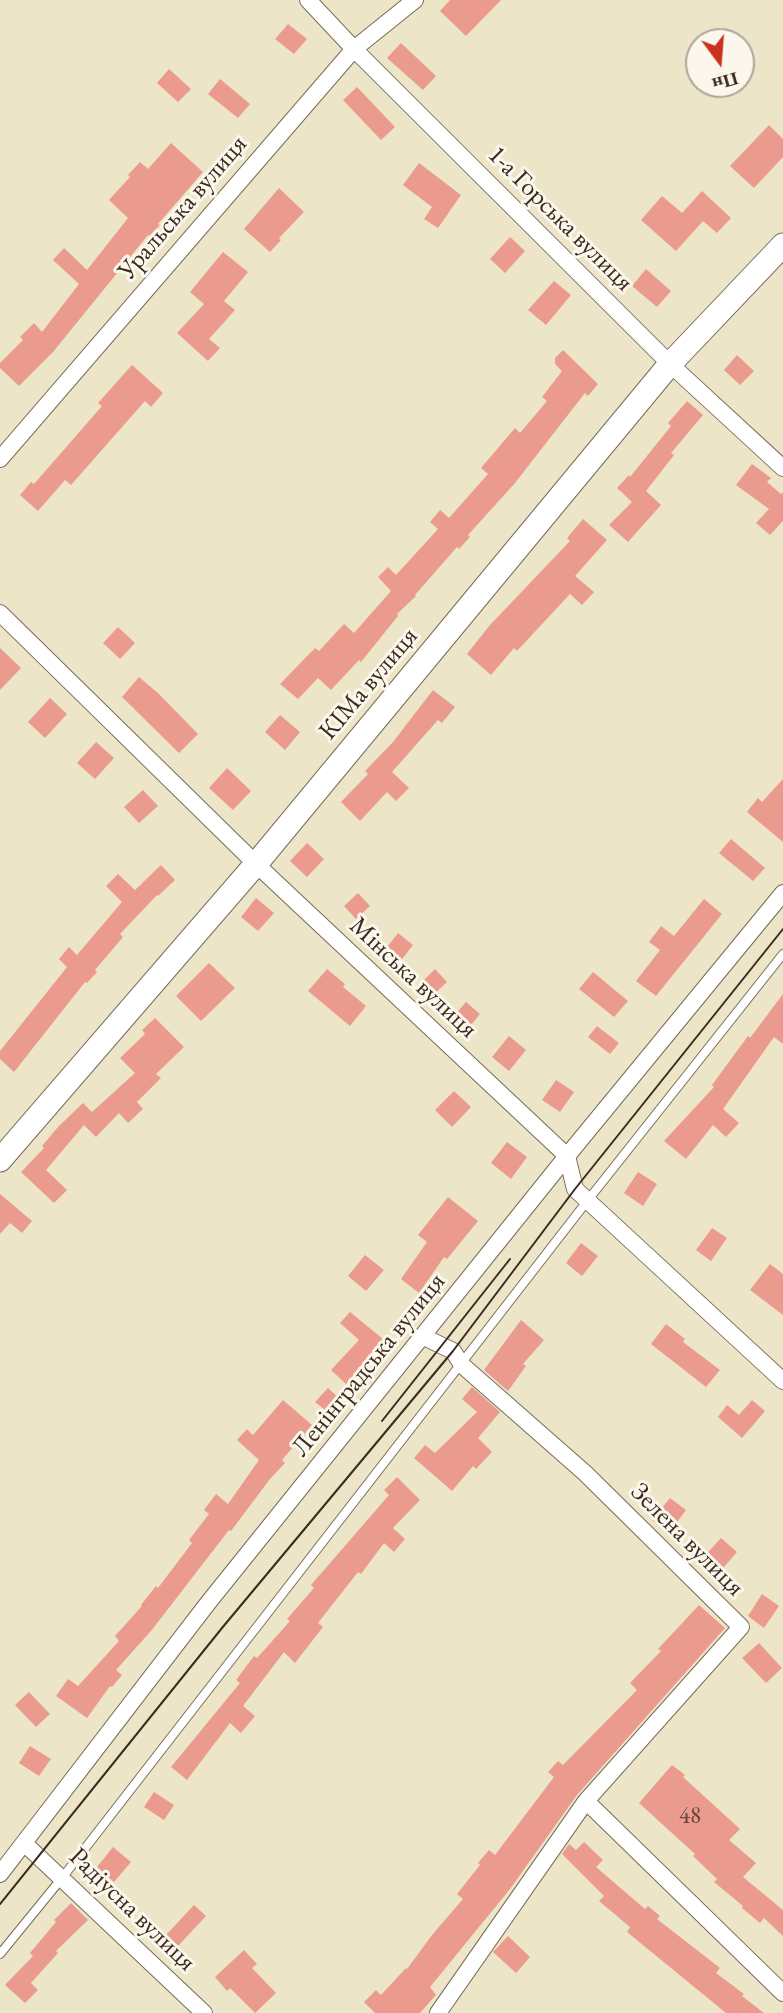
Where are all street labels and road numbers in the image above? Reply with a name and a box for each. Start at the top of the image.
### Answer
street label: Уральська вулиця [112,129,254,287]
street label: 1-а Горська вулиця [481,140,639,298]
street label: КІМа вулиця [313,621,425,747]
street label: Мінська вулиця [342,911,484,1045]
street label: Ленінградська вулиця [285,1267,453,1463]
street label: Зелена вулиця [624,1477,750,1603]
street label: Радіусна вулиця [62,1842,202,1978]

